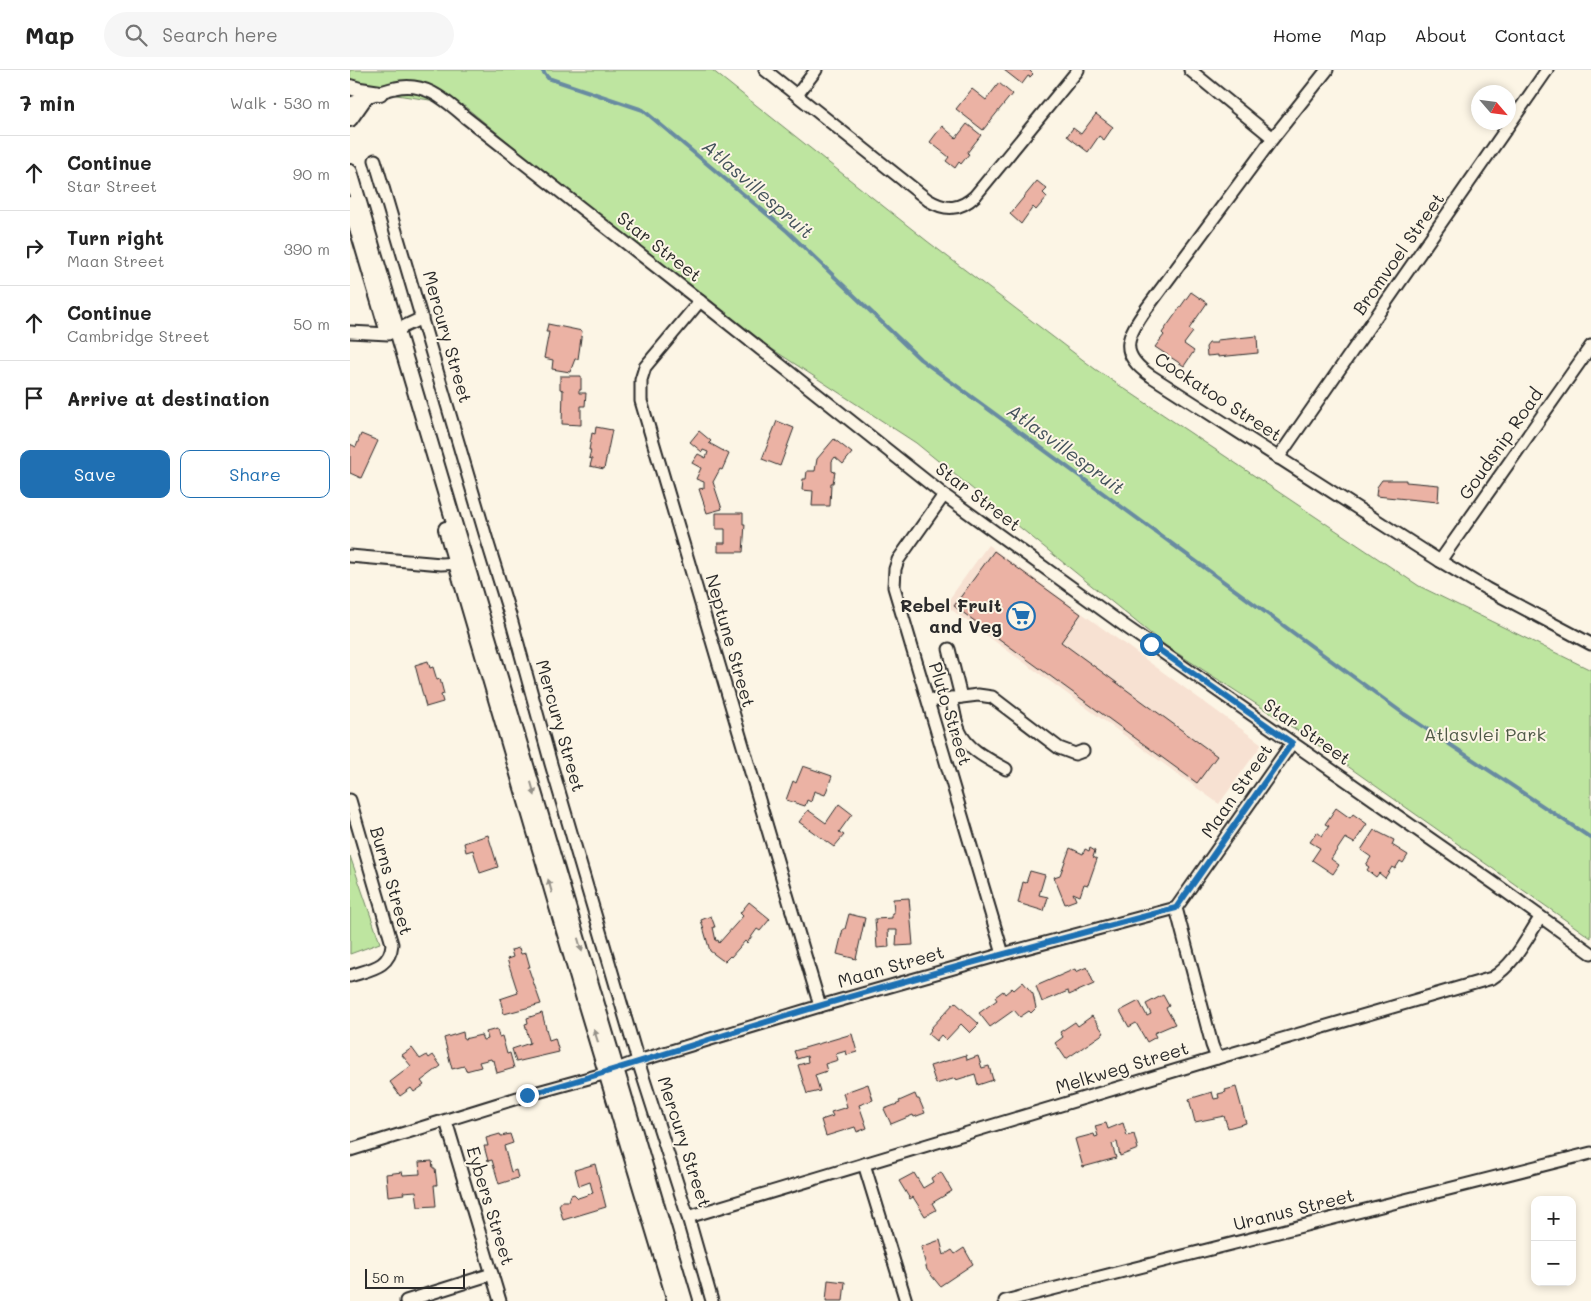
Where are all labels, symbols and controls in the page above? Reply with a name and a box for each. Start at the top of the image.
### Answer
search box [104,12,454,57]
text: Map [25,19,74,50]
icon: search [122,21,150,49]
text: Search here [162,22,278,47]
text: Home [1273,23,1322,47]
text: Map [1350,23,1386,47]
text: About [1414,23,1467,47]
text: Contact [1495,23,1566,47]
north arrow [1471,85,1516,130]
text: 7 min [20,89,75,116]
text: Walk · 530 m [230,92,330,113]
water label: Atlasvillespruit [697,133,819,244]
text: Continue [67,150,152,175]
icon: ahead [20,159,48,187]
text: 90 m [293,163,330,184]
text: Star Street [67,175,157,196]
street label: Bromvoel Street [1347,188,1449,319]
street label: Star Street [612,206,707,287]
text: Turn right [67,225,164,250]
icon: right [20,234,48,262]
text: 390 m [283,238,330,259]
text: Maan Street [67,250,165,271]
street label: Mercury Street [418,268,478,406]
text: Continue [67,300,152,325]
icon: ahead [20,309,48,337]
text: 50 m [293,313,330,334]
text: Cambridge Street [67,325,210,346]
street label: Cockatoo Street [1150,346,1287,446]
street label: Goudsnip Road [1453,383,1548,504]
icon: arrive [20,384,48,412]
text: Arrive at destination [67,386,270,411]
water label: Atlasvillespruit [1002,397,1130,500]
button: Save [20,450,170,498]
button: Share [180,450,330,498]
street label: Star Street [931,456,1026,536]
street label: Neptune Street [700,571,761,710]
place label: Rebel Fruit and Veg [900,593,1002,638]
supermarket icon: Rebel Fruit and Veg [1006,601,1036,631]
route start [1140,633,1163,656]
street label: Mercury Street [531,657,591,795]
street label: Pluto Street [924,659,978,768]
street label: Star Street [1259,692,1356,770]
park label: Atlasvlei Park [1424,722,1546,746]
street label: Maan Street [1195,739,1278,842]
one-way arrow [530,782,538,797]
street label: Burns Street [365,824,419,938]
one-way arrow [546,878,554,893]
one-way arrow [576,938,584,953]
street label: Maan Street [835,939,947,993]
one-way arrow [591,1028,599,1043]
street label: Melkweg Street [1052,1035,1191,1099]
street label: Mercury Street [652,1073,717,1210]
route end [516,1084,539,1107]
street label: Eybers Street [461,1143,520,1268]
street label: Uranus Street [1231,1182,1357,1236]
map controls [1531,1196,1576,1286]
button: + [1531,1196,1576,1241]
button: − [1531,1241,1576,1286]
scale bar [365,1266,465,1289]
text: 50 m [372,1268,404,1287]

